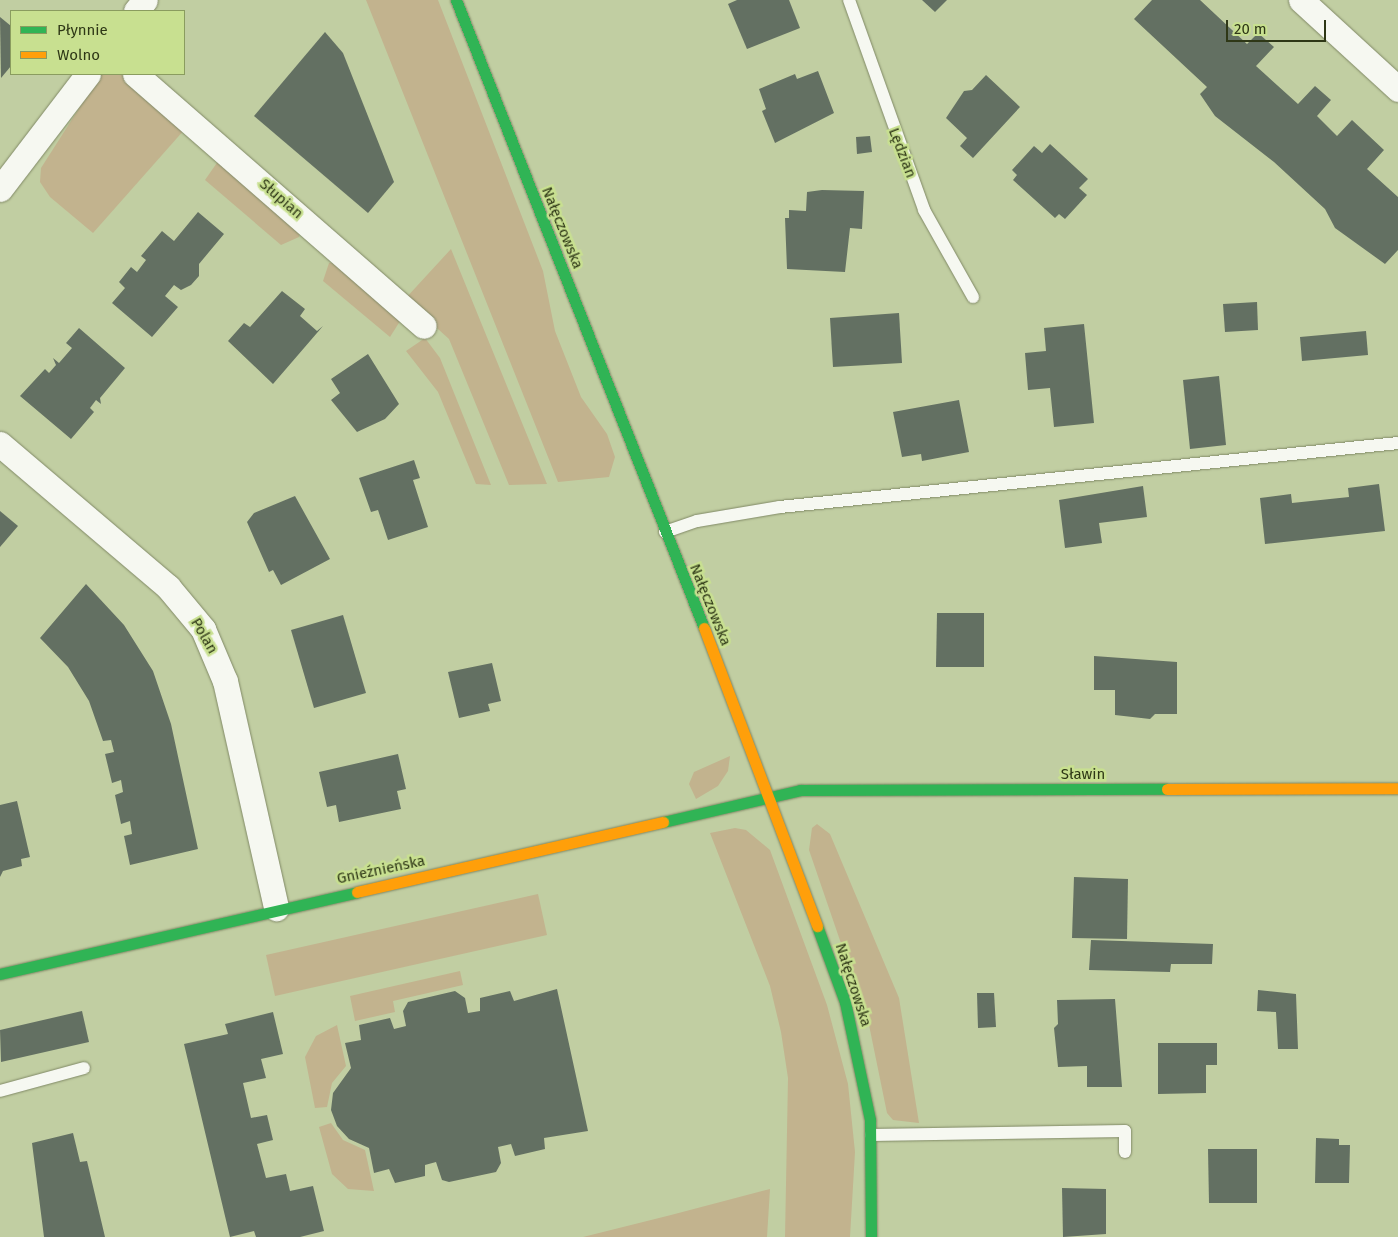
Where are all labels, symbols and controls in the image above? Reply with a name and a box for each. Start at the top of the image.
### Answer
legend [10,10,185,75]
scale bar [1228,10,1328,42]
text: 20 m [1234,20,1267,38]
text: Płynnie [57,21,108,39]
text: Wolno [57,46,100,64]
street label: Lędzian [884,126,920,180]
street label: Słupian [256,175,306,223]
street label: Nałęczowska [537,184,587,272]
street label: Nałęczowska [685,561,735,649]
street label: Polan [187,615,221,657]
street label: Sławin [1061,766,1105,784]
street label: Gnieźnieńska [335,852,427,888]
street label: Nałęczowska [831,941,875,1029]

